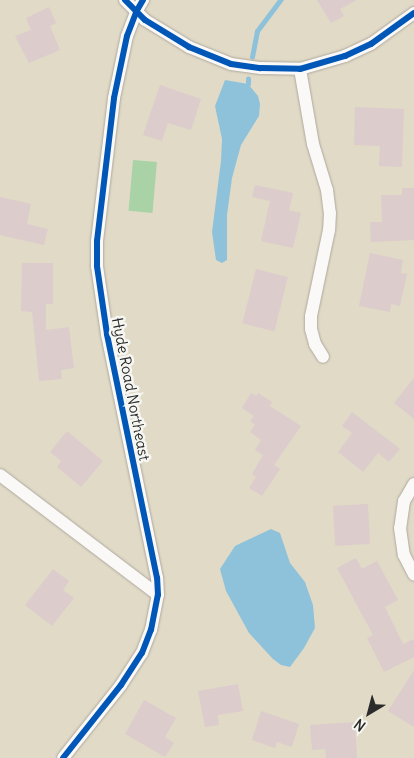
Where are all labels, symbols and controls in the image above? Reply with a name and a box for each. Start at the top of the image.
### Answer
street label: Hyde Road Northeast [108,316,154,462]
north arrow [344,688,394,738]
text: N [351,715,369,735]

